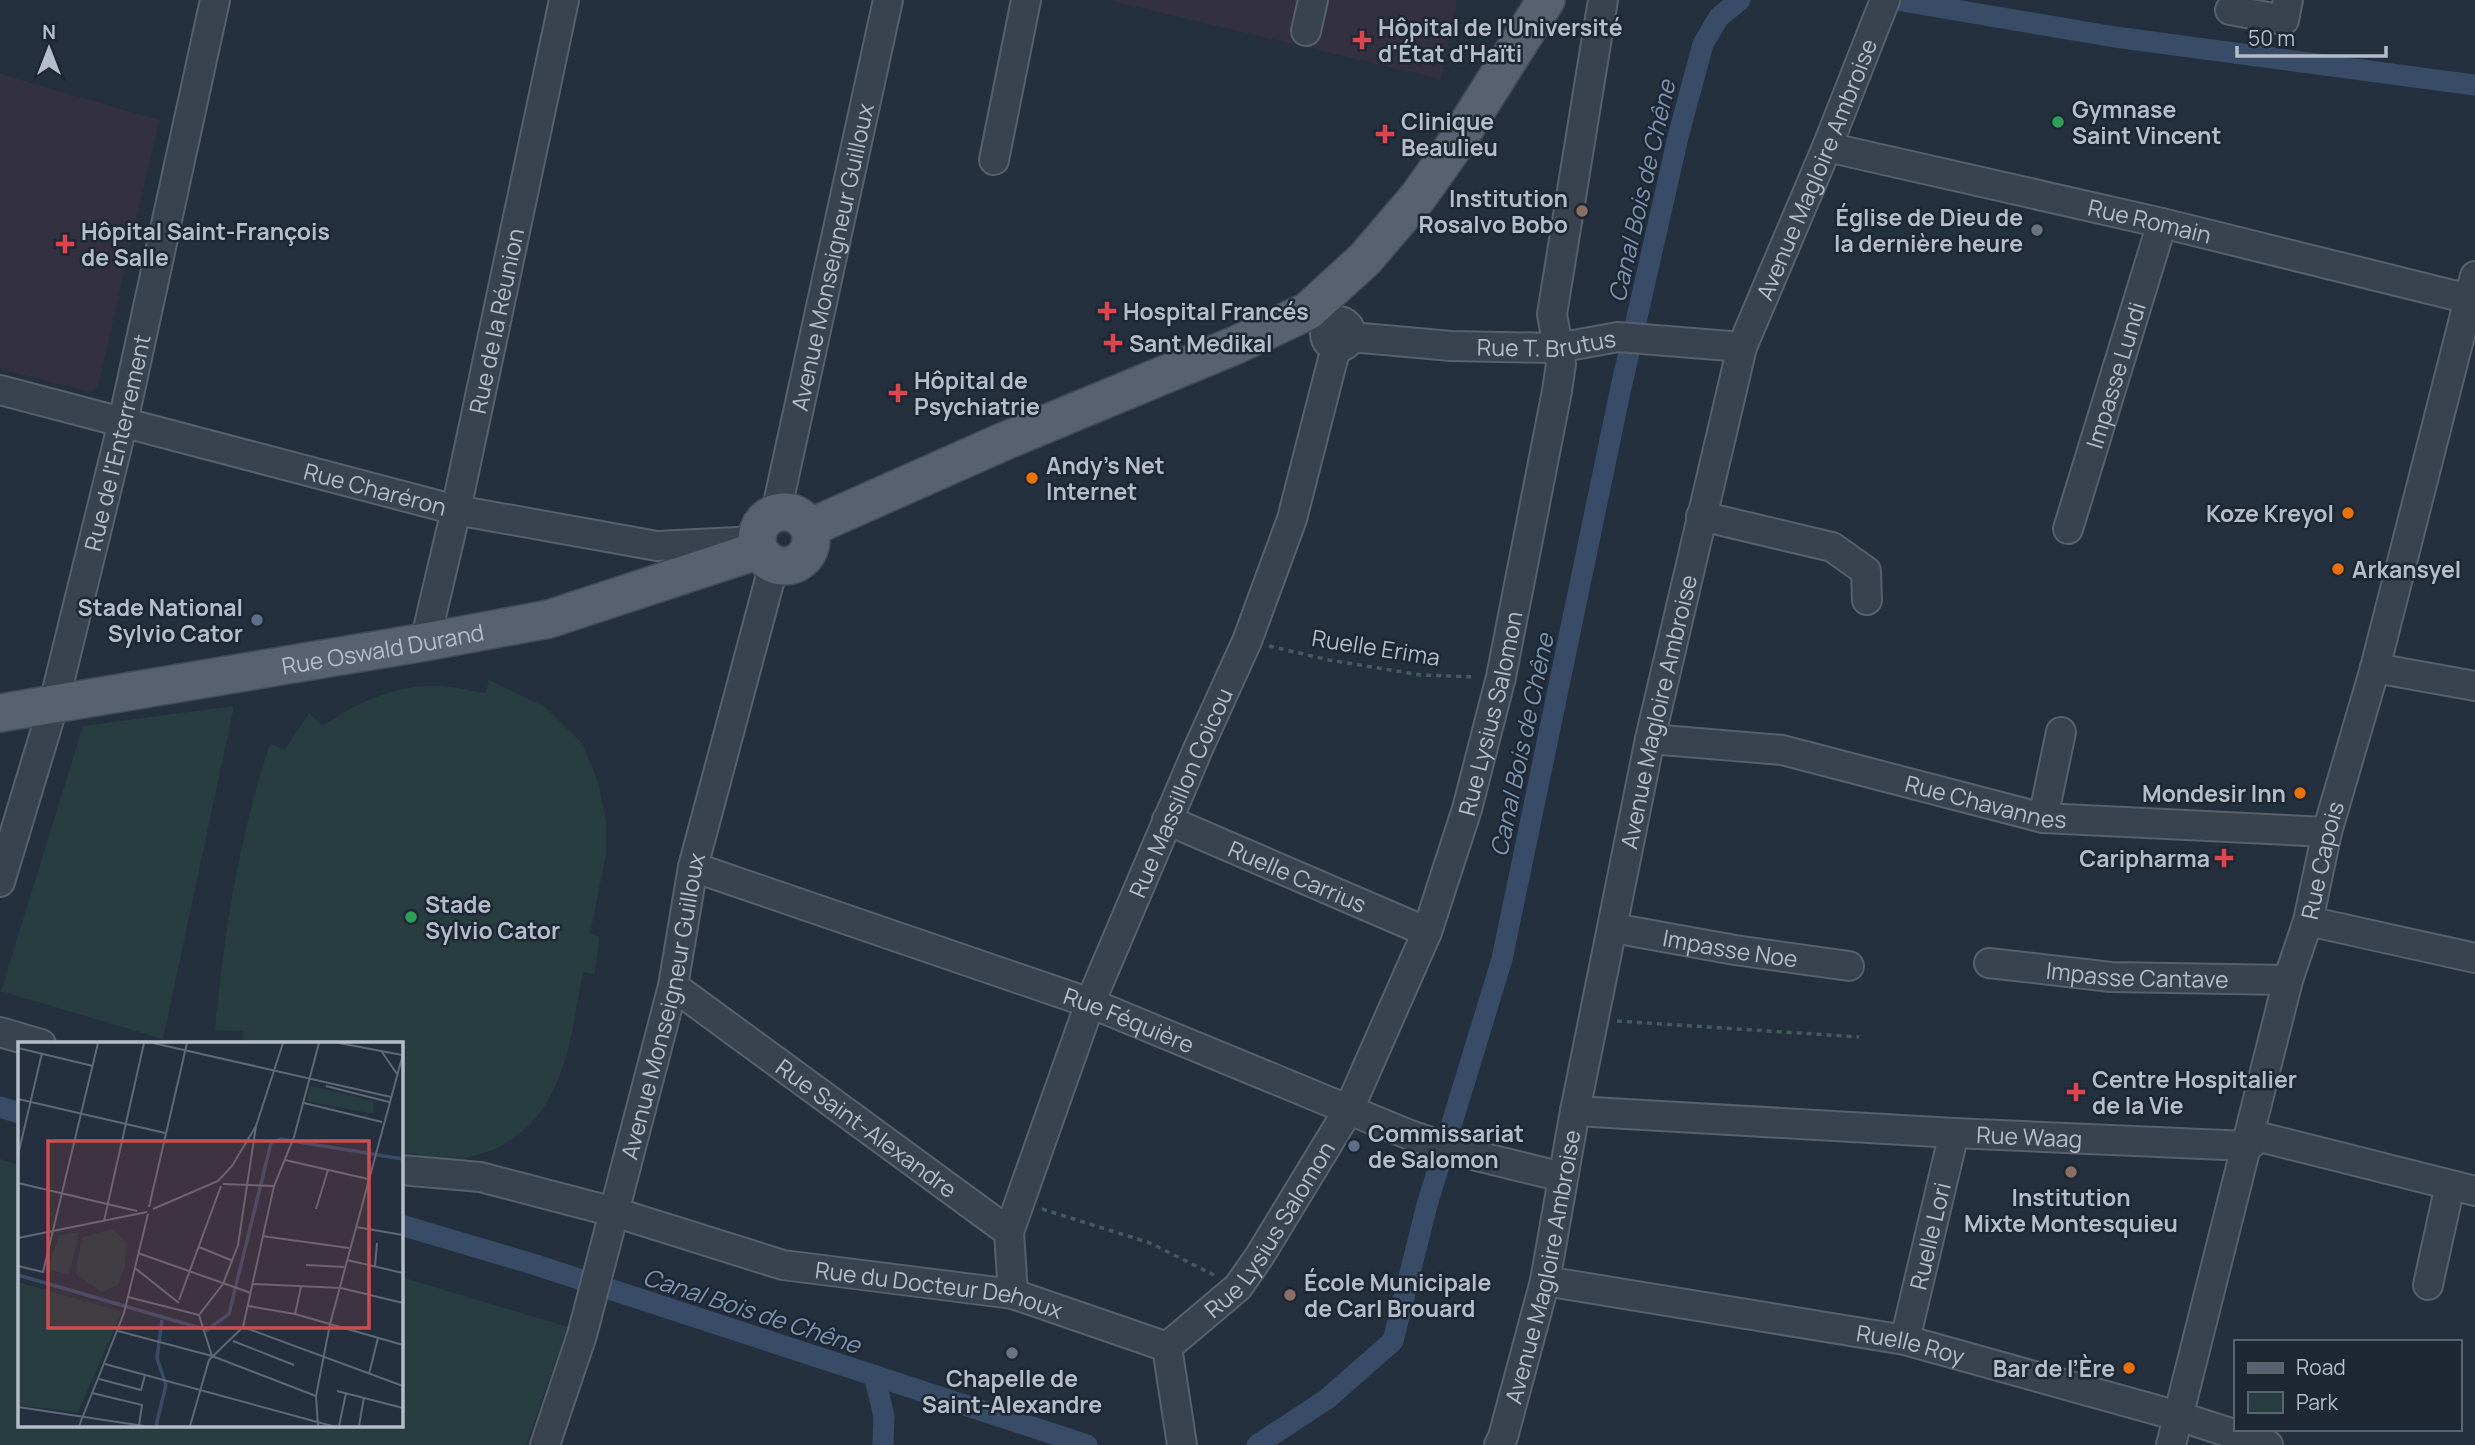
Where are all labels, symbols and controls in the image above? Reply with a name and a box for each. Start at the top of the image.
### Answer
place label: Hôpital de l'Université d'État d'Haïti [1378,11,1623,69]
north arrow [14,14,84,84]
scale bar [2237,14,2386,58]
text: N [42,19,56,45]
text: 50 m [2248,24,2295,52]
marker: Hôpital de l'Université d'État d'Haïti [1352,30,1372,50]
street label: Avenue Magloire Ambroise [1748,34,1884,305]
water label: Canal Bois de Chêne [1599,75,1683,305]
place label: Gymnase Saint Vincent [2072,93,2221,151]
street label: Avenue Monseigneur Guilloux [783,100,881,414]
place label: Clinique Beaulieu [1401,105,1498,163]
marker: Gymnase Saint Vincent [2050,114,2066,130]
marker: Clinique Beaulieu [1375,124,1395,144]
place label: Institution Rosalvo Bobo [1419,182,1568,240]
street label: Rue Romain [2085,191,2215,251]
place label: Église de Dieu de la dernière heure [1834,201,2023,259]
marker: Institution Rosalvo Bobo [1574,203,1590,219]
place label: Hôpital Saint-François de Salle [81,215,330,273]
marker: Église de Dieu de la dernière heure [2029,222,2045,238]
street label: Rue de la Réunion [461,225,531,416]
marker: Hôpital Saint-François de Salle [55,234,75,254]
place label: Hospital Francés [1123,295,1309,327]
street label: Impasse Lundi [2078,298,2153,452]
marker: Hospital Francés [1097,301,1117,321]
street label: Rue T. Brutus [1477,322,1618,364]
place label: Sant Medikal [1129,327,1273,359]
street label: Rue de l'Enterrement [76,331,158,554]
marker: Sant Medikal [1103,333,1123,353]
place label: Hôpital de Psychiatrie [914,364,1040,422]
marker: Hôpital de Psychiatrie [888,383,908,403]
place label: Andy’s Net Internet [1046,449,1165,507]
street label: Rue Charéron [300,455,450,523]
marker: Andy’s Net Internet [1024,470,1040,486]
place label: Koze Kreyol [2206,497,2334,529]
marker: Koze Kreyol [2340,505,2356,521]
place label: Arkansyel [2352,553,2461,585]
marker: Arkansyel [2330,561,2346,577]
street label: Avenue Magloire Ambroise [1612,571,1704,852]
place label: Stade National Sylvio Cator [78,591,243,649]
street label: Rue Lysius Salomon [1450,608,1530,819]
marker: Stade National Sylvio Cator [249,612,265,628]
street label: Rue Oswald Durand [279,615,486,682]
street label: Ruelle Erima [1310,621,1442,673]
water label: Canal Bois de Chêne [1481,629,1561,859]
street label: Rue Massillon Coicou [1121,682,1240,902]
street label: Rue Chavannes [1902,767,2067,835]
place label: Mondesir Inn [2142,777,2286,809]
marker: Mondesir Inn [2292,785,2308,801]
street label: Rue Capois [2293,797,2351,922]
street label: Ruelle Carrius [1223,832,1371,920]
place label: Caripharma [2079,842,2210,874]
street label: Avenue Monseigneur Guilloux [612,849,712,1163]
marker: Caripharma [2216,850,2232,866]
place label: Stade Sylvio Cator [425,888,560,946]
marker: Stade Sylvio Cator [403,909,419,925]
street label: Impasse Noe [1660,921,1800,975]
street label: Impasse Cantave [2044,954,2229,995]
street label: Rue Féquière [1059,979,1199,1060]
inset map [18,1042,402,1428]
street label: Rue Saint-Alexandre [770,1051,964,1205]
place label: Centre Hospitalier de la Vie [2092,1063,2297,1121]
marker: Centre Hospitalier de la Vie [2066,1082,2086,1102]
place label: Commissariat de Salomon [1368,1117,1524,1175]
street label: Rue Waag [1976,1118,2083,1155]
street label: Avenue Magloire Ambroise [1497,1127,1587,1407]
street label: Rue Lysius Salomon [1197,1135,1342,1325]
marker: Commissariat de Salomon [1346,1138,1362,1154]
marker: Institution Mixte Montesquieu [2063,1164,2079,1180]
street label: Ruelle Lori [1901,1179,1958,1293]
place label: Institution Mixte Montesquieu [1964,1181,2178,1239]
street label: Rue du Docteur Dehoux [813,1253,1067,1326]
water label: Canal Bois de Chêne [639,1259,867,1361]
place label: École Municipale de Carl Brouard [1304,1266,1492,1324]
marker: École Municipale de Carl Brouard [1282,1287,1298,1303]
street label: Ruelle Roy [1854,1316,1968,1372]
legend [2234,1340,2461,1431]
marker: Chapelle de Saint-Alexandre [1004,1345,1020,1361]
place label: Bar de l’Ère [1993,1352,2115,1384]
text: Road [2296,1353,2346,1381]
marker: Bar de l’Ère [2121,1360,2137,1376]
place label: Chapelle de Saint-Alexandre [922,1362,1102,1420]
text: Park [2296,1388,2338,1416]

